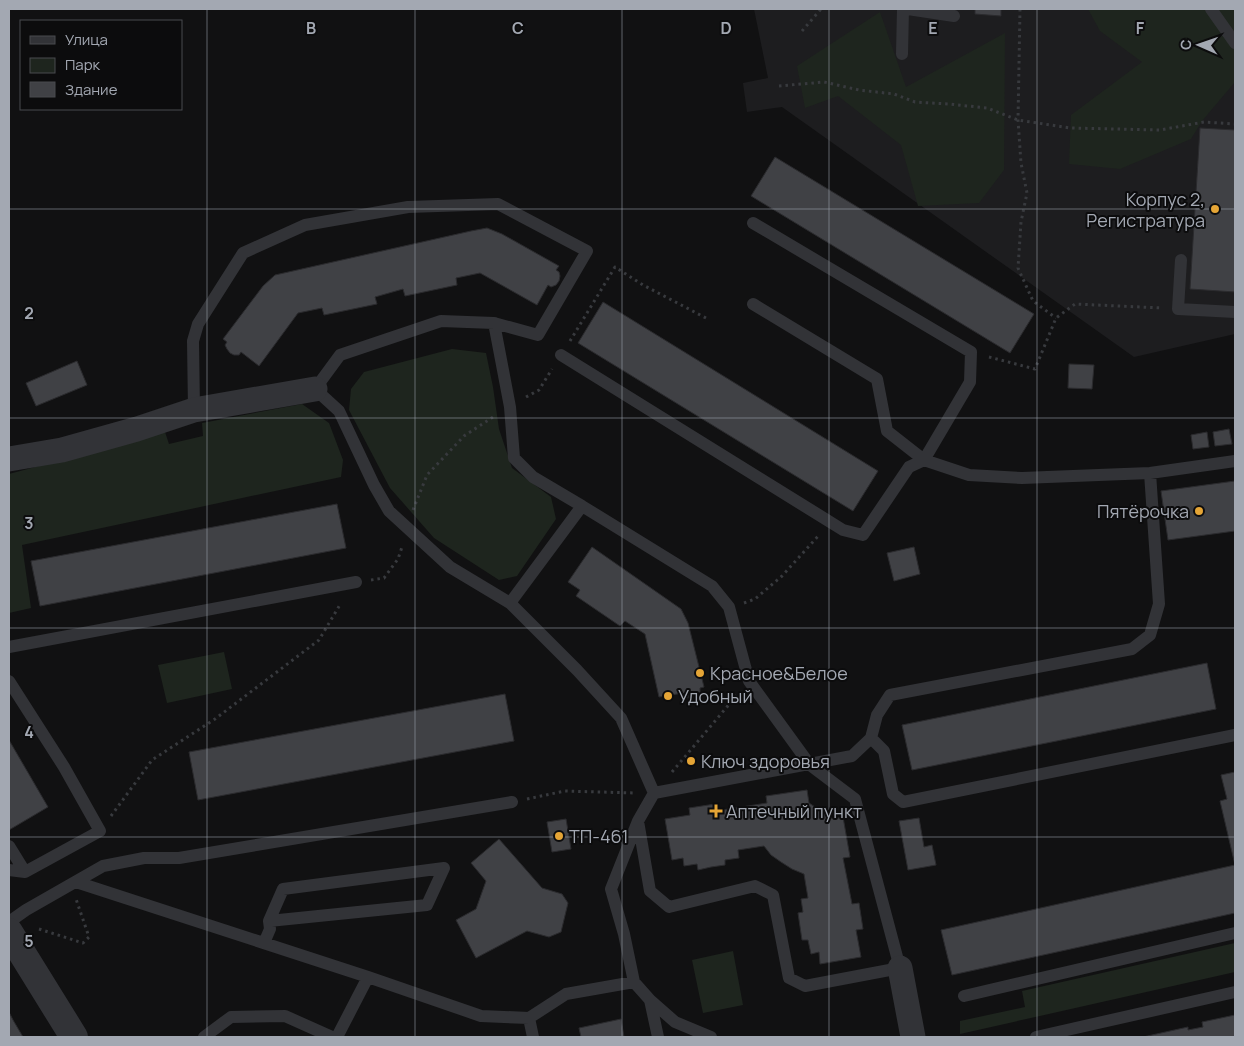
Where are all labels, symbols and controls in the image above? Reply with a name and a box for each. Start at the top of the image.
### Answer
text: B [306,17,316,39]
text: C [512,17,524,39]
text: D [720,17,732,39]
text: E [928,17,938,39]
text: F [1136,17,1145,39]
legend [20,20,182,110]
north arrow [1174,20,1224,70]
text: Улица [65,29,108,50]
text: С [1176,39,1195,50]
text: Парк [65,54,101,75]
text: Здание [65,79,118,100]
place label: Корпус 2, Регистратура [1086,187,1205,232]
marker: Корпус 2, Регистратура [1209,203,1221,215]
text: 2 [24,302,34,324]
place label: Пятёрочка [1097,499,1189,523]
marker: Пятёрочка [1193,505,1205,517]
text: 3 [24,512,34,534]
place label: Красное&Белое [710,661,848,685]
marker: Красное&Белое [694,667,706,679]
place label: Удобный [678,684,753,708]
marker: Удобный [662,690,674,702]
text: 4 [24,721,34,743]
place label: Ключ здоровья [701,749,830,773]
marker: Ключ здоровья [685,755,697,767]
place label: Аптечный пункт [726,799,862,823]
marker: Аптечный пункт [710,805,722,817]
place label: ТП-461 [569,824,629,848]
marker: ТП-461 [553,830,565,842]
text: 5 [24,930,34,952]

